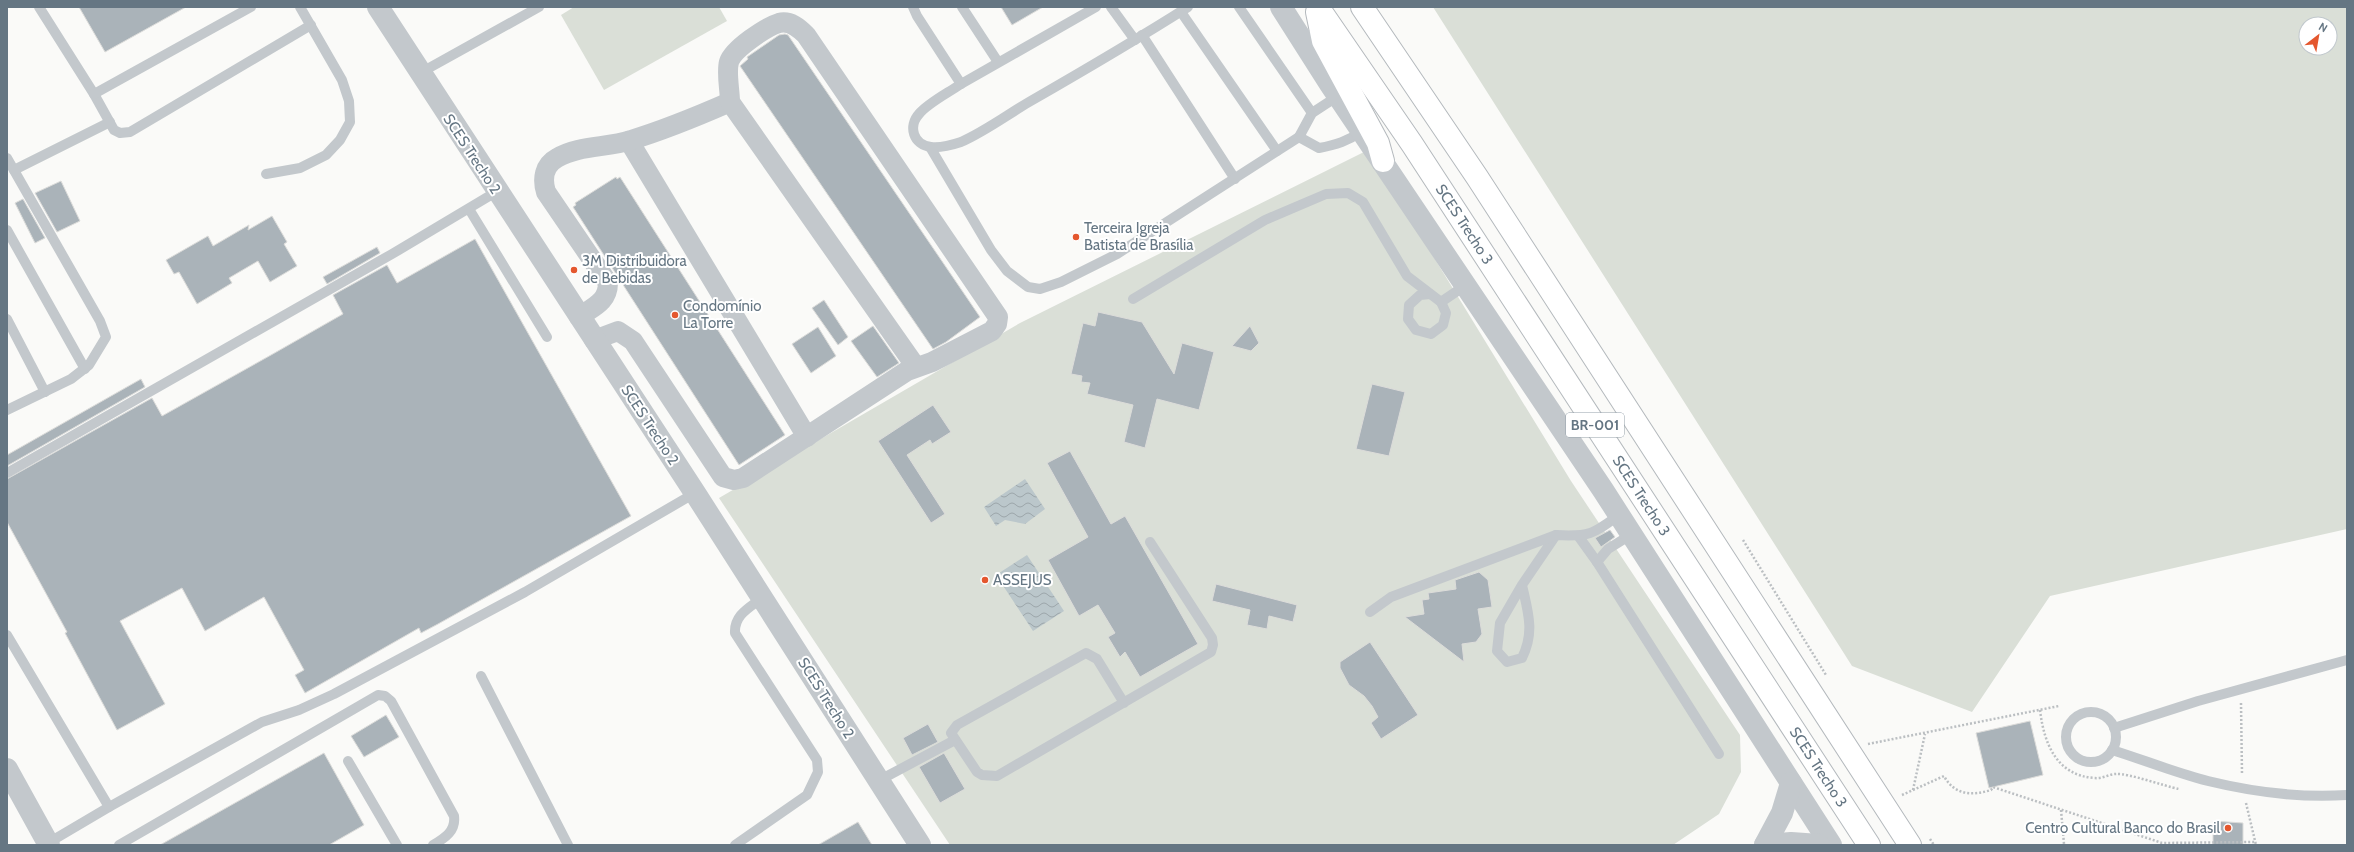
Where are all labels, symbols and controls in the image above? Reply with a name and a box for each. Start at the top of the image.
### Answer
north arrow [2298,16,2338,56]
text: N [2316,19,2330,35]
street label: SCES Trecho 2 [439,111,505,197]
street label: SCES Trecho 3 [1432,181,1497,268]
place label: Terceira Igreja Batista de Brasília [1084,219,1194,254]
marker: Terceira Igreja Batista de Brasília [1071,232,1081,242]
place label: 3M Distribuidora de Bebidas [582,252,687,287]
marker: 3M Distribuidora de Bebidas [569,265,579,275]
place label: Condomínio La Torre [683,297,761,332]
marker: Condomínio La Torre [670,310,680,320]
street label: SCES Trecho 2 [617,382,683,468]
road number: BR-001 [1566,413,1624,437]
street label: SCES Trecho 3 [1609,452,1674,539]
place label: ASSEJUS [993,571,1052,589]
marker: ASSEJUS [980,575,990,585]
street label: SCES Trecho 2 [794,654,858,742]
street label: SCES Trecho 3 [1786,724,1851,811]
place label: Centro Cultural Banco do Brasil [2025,819,2220,837]
marker: Centro Cultural Banco do Brasil [2223,823,2233,833]

